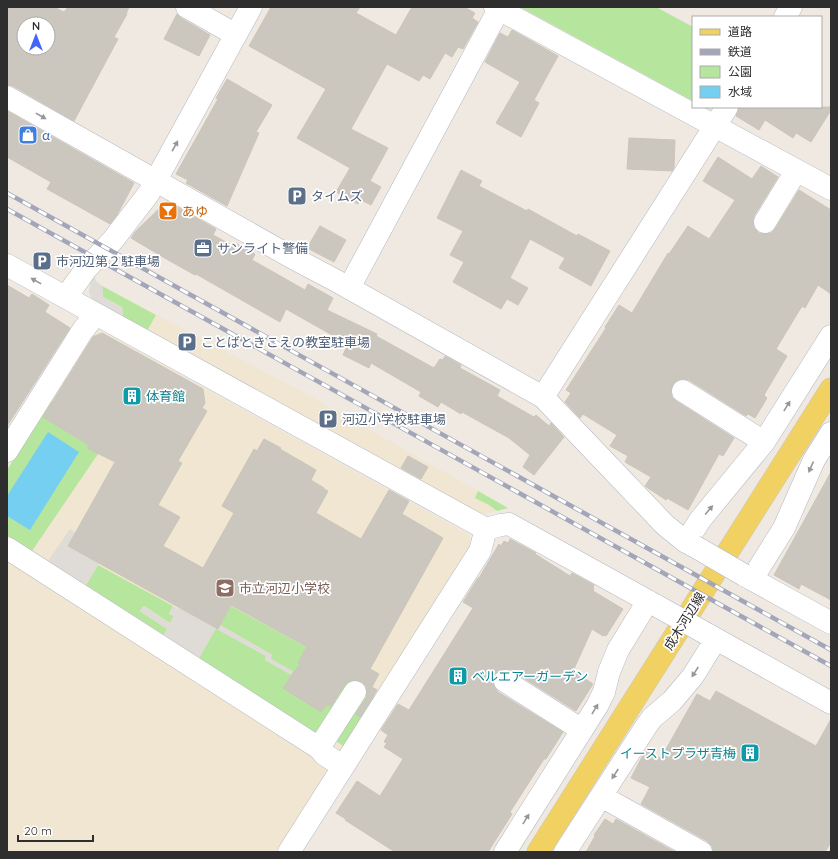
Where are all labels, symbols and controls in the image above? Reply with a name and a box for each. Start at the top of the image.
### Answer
north arrow [16,16,56,56]
legend [692,16,822,108]
text: N [32,19,40,33]
text: 道路 [728,24,752,39]
text: 鉄道 [728,44,752,59]
text: 公園 [728,64,752,79]
text: 水域 [728,84,752,99]
one-way arrow [35,113,47,119]
shop icon: α [17,124,39,146]
place label: α [42,127,50,143]
one-way arrow [172,140,178,152]
parking icon: タイムズ [286,185,308,207]
place label: タイムズ [311,188,363,204]
bar icon: あゆ [157,200,179,222]
place label: あゆ [182,203,208,219]
office icon: サンライト警備 [192,237,214,259]
place label: サンライト警備 [217,240,308,256]
parking icon: 市河辺第２駐車場 [31,250,53,272]
place label: 市河辺第２駐車場 [56,253,160,269]
one-way arrow [30,278,42,284]
parking icon: ことばときこえの教室駐車場 [176,331,198,353]
place label: ことばときこえの教室駐車場 [201,334,370,350]
building icon: 体育館 [121,385,143,407]
place label: 体育館 [146,388,185,404]
one-way arrow [783,400,790,412]
parking icon: 河辺小学校駐車場 [317,408,339,430]
place label: 河辺小学校駐車場 [342,411,446,427]
one-way arrow [808,461,814,472]
one-way arrow [704,505,713,516]
school or university icon: 市立河辺小学校 [214,577,236,599]
place label: 市立河辺小学校 [239,580,330,596]
street label: 成木河辺線 [660,589,708,653]
building icon: ベルエアーガーデン [447,665,469,687]
one-way arrow [691,667,699,677]
place label: ベルエアーガーデン [472,668,588,684]
one-way arrow [591,703,598,715]
building icon: イーストプラザ青梅 [739,742,761,764]
place label: イーストプラザ青梅 [620,745,736,761]
one-way arrow [611,769,619,779]
one-way arrow [522,813,529,825]
scale bar [18,817,93,843]
text: 20 m [24,823,52,838]

